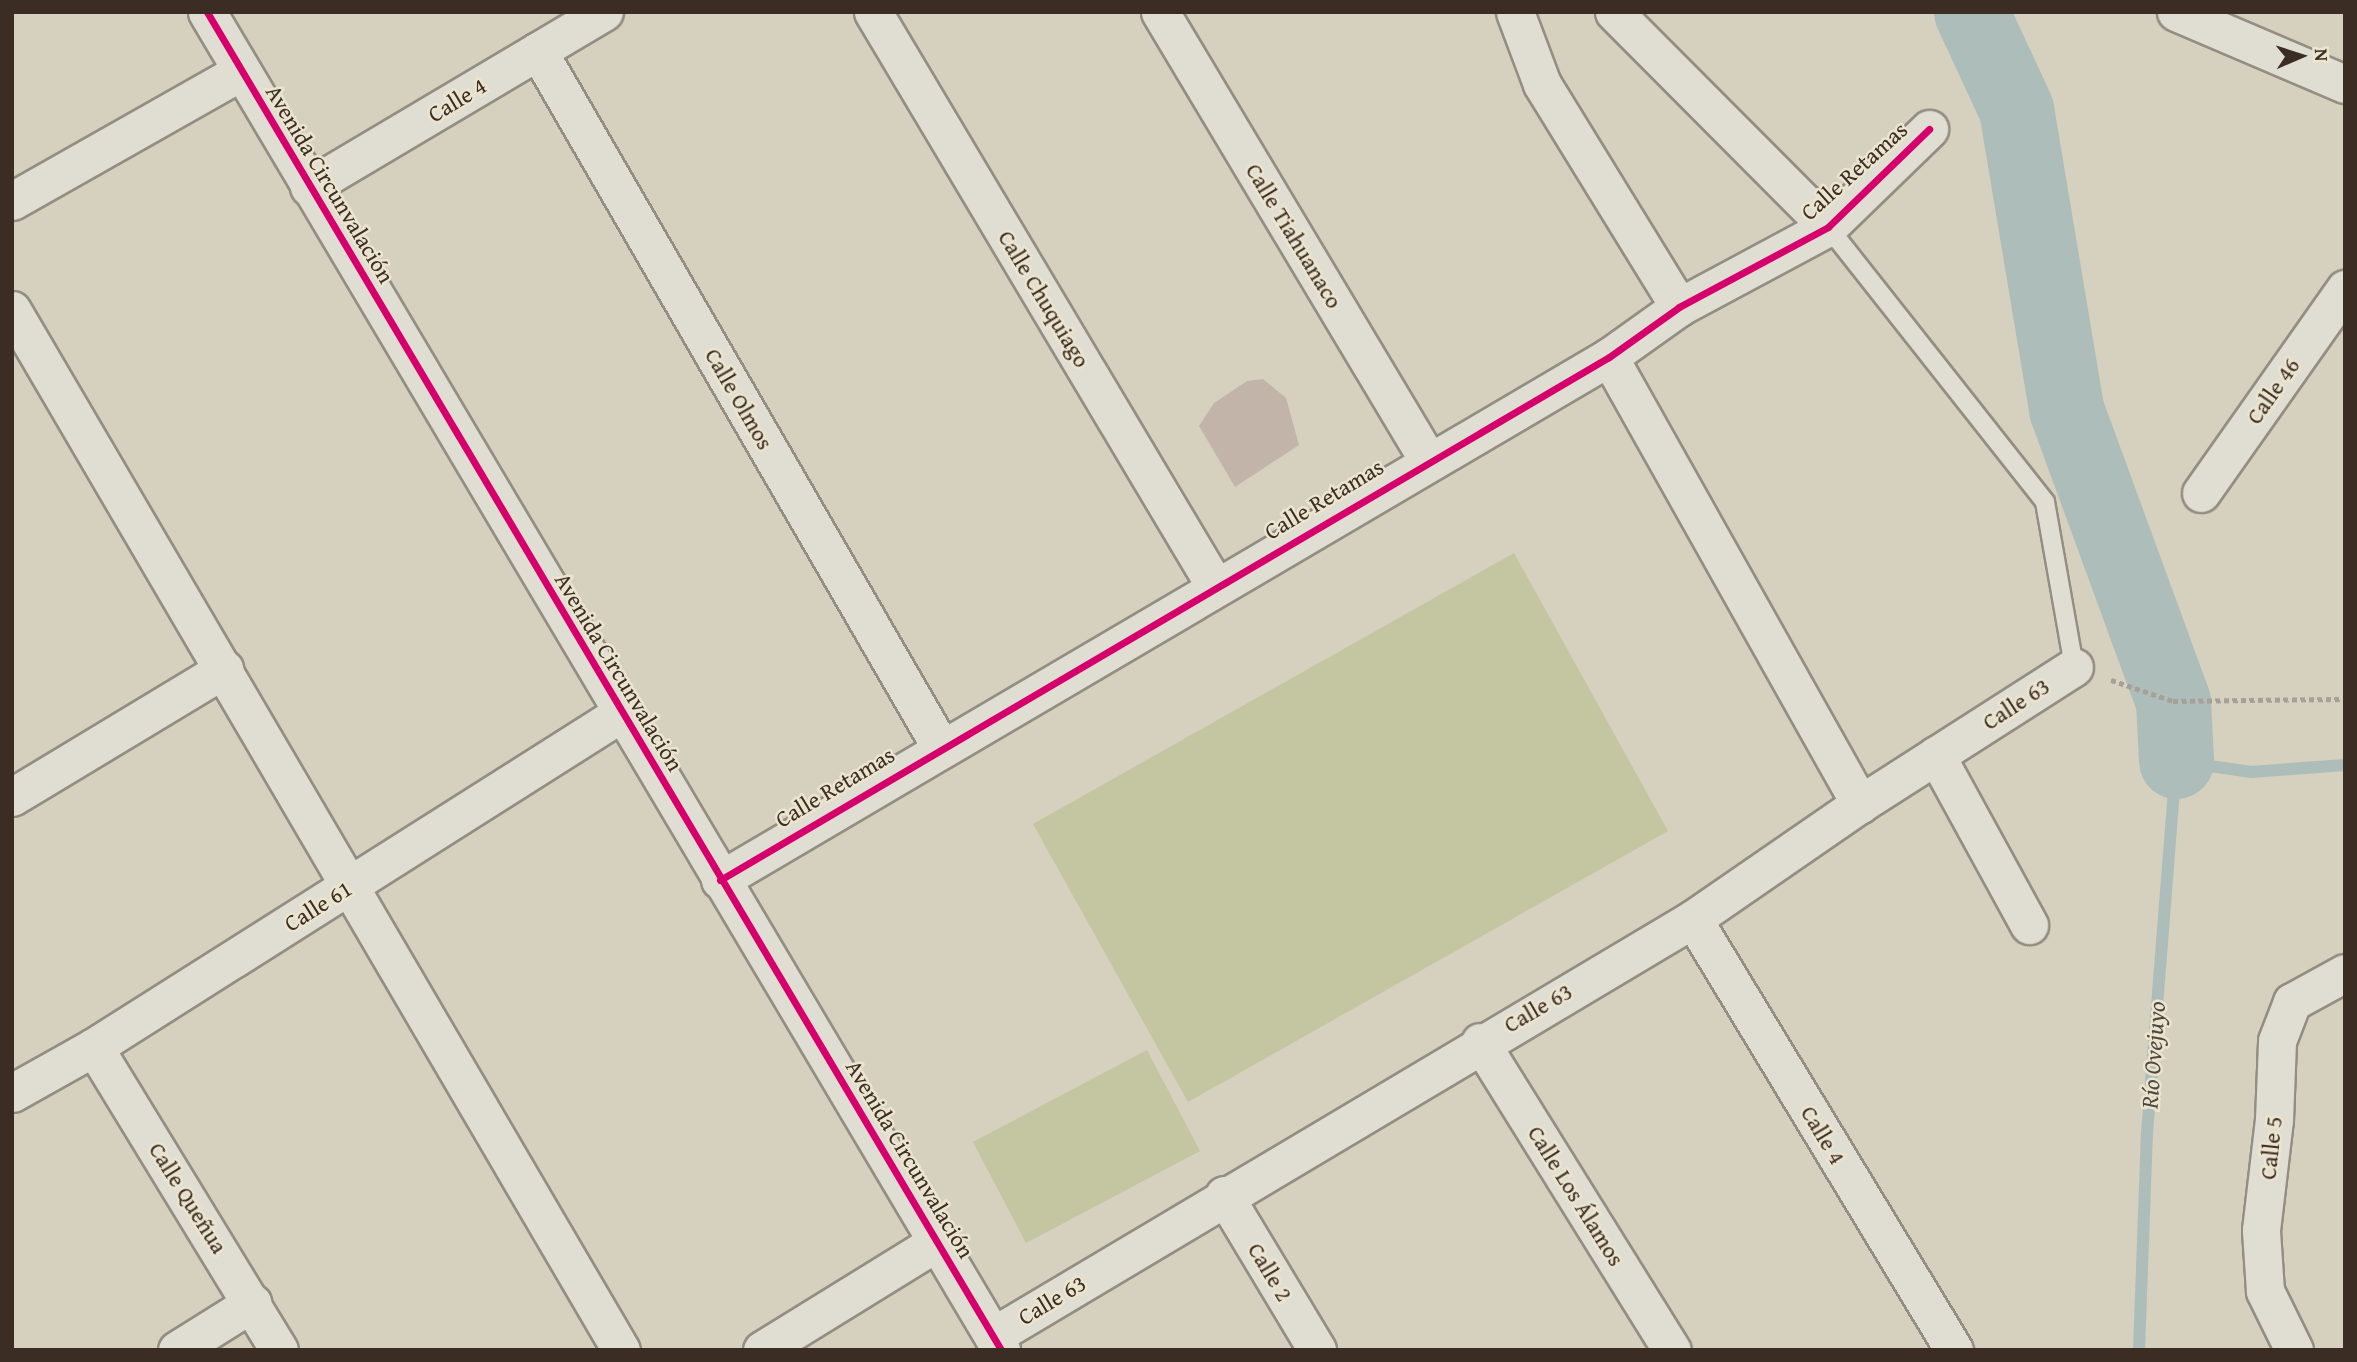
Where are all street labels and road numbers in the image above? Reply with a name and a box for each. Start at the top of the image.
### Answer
street label: Calle 4 [423,72,491,128]
street label: Avenida Circunvalación [260,80,400,288]
street label: Calle Retamas [1795,116,1913,226]
street label: Calle Tiahuanaco [1240,158,1348,314]
street label: Calle Chuquiago [992,225,1096,373]
street label: Calle Olmos [699,344,779,454]
street label: Calle 46 [2240,353,2306,429]
street label: Calle Retamas [1259,453,1389,545]
street label: Avenida Circunvalación [549,568,689,776]
street label: Calle 63 [1977,672,2055,736]
street label: Calle Retamas [770,741,900,833]
street label: Calle 61 [279,875,357,937]
street label: Calle 63 [1499,977,1577,1039]
street label: Avenida Circunvalación [840,1055,980,1263]
street label: Calle 4 [1795,1101,1851,1169]
street label: Calle 5 [2254,1115,2288,1181]
street label: Calle Los Álamos [1522,1121,1630,1271]
street label: Calle Queñua [143,1137,233,1259]
street label: Calle 2 [1242,1238,1298,1306]
street label: Calle 63 [1013,1269,1091,1331]

